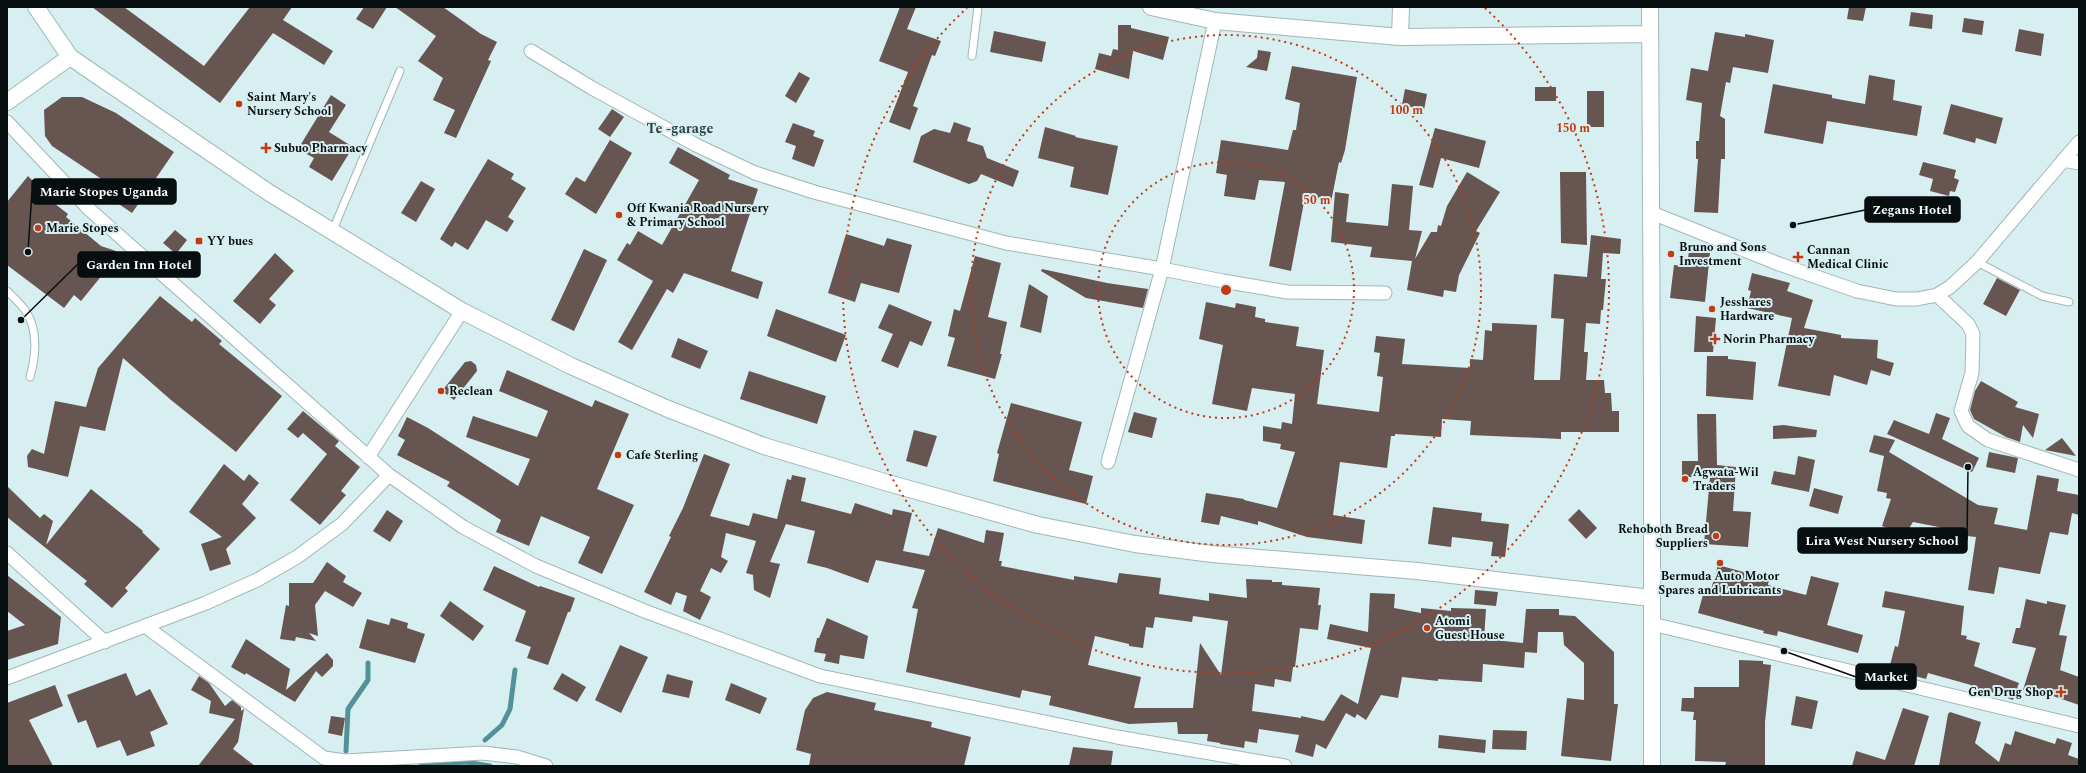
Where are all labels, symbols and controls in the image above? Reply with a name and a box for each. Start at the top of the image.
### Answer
place label: Saint Mary's Nursery School [247,88,332,121]
marker: Saint Mary's Nursery School [234,99,244,109]
text: 100 m [1389,101,1423,120]
district label: Te -garage [646,118,714,139]
text: 150 m [1556,119,1590,138]
place label: Subuo Pharmacy [274,139,368,158]
marker: Subuo Pharmacy [261,143,271,153]
callout: Marie Stopes Uganda [32,179,176,204]
text: Marie Stopes Uganda [40,182,169,202]
text: 50 m [1303,191,1331,210]
callout: Zegans Hotel [1865,197,1960,222]
place label: Off Kwania Road Nursery & Primary School [627,199,770,232]
text: Zegans Hotel [1872,200,1952,220]
marker: Off Kwania Road Nursery & Primary School [614,210,624,220]
place label: Marie Stopes [46,219,119,238]
marker: Marie Stopes [33,223,43,233]
place label: YY bues [207,232,253,251]
marker: YY bues [194,236,204,246]
place label: Bruno and Sons Investment [1679,238,1766,271]
place label: Cannan Medical Clinic [1807,241,1889,274]
marker: Bruno and Sons Investment [1666,249,1676,259]
marker: Cannan Medical Clinic [1792,251,1804,263]
callout: Garden Inn Hotel [78,252,200,277]
text: Garden Inn Hotel [86,255,192,275]
centre of rings [1219,283,1233,297]
place label: Jesshares Hardware [1720,293,1774,326]
marker: Jesshares Hardware [1707,304,1717,314]
place label: Norin Pharmacy [1723,330,1816,349]
marker: Norin Pharmacy [1710,334,1720,344]
place label: Reclean [449,382,494,401]
marker: Reclean [436,386,446,396]
place label: Cafe Sterling [626,446,698,465]
marker: Cafe Sterling [613,450,623,460]
place label: Agwata-Wil Traders [1693,463,1759,496]
marker: Agwata-Wil Traders [1680,474,1690,484]
place label: Rehoboth Bread Suppliers [1618,520,1708,553]
callout: Lira West Nursery School [1798,528,1967,553]
marker: Rehoboth Bread Suppliers [1711,531,1721,541]
text: Lira West Nursery School [1805,531,1959,551]
marker: Bermuda Auto Motor Spares and Lubricants [1715,558,1725,568]
place label: Bermuda Auto Motor Spares and Lubricants [1658,567,1782,600]
place label: Atomi Guest House [1435,612,1505,645]
marker: Atomi Guest House [1422,623,1432,633]
callout: Market [1856,664,1916,689]
text: Market [1864,667,1908,687]
place label: Gen Drug Shop [1968,683,2053,702]
marker: Gen Drug Shop [2056,687,2066,697]

